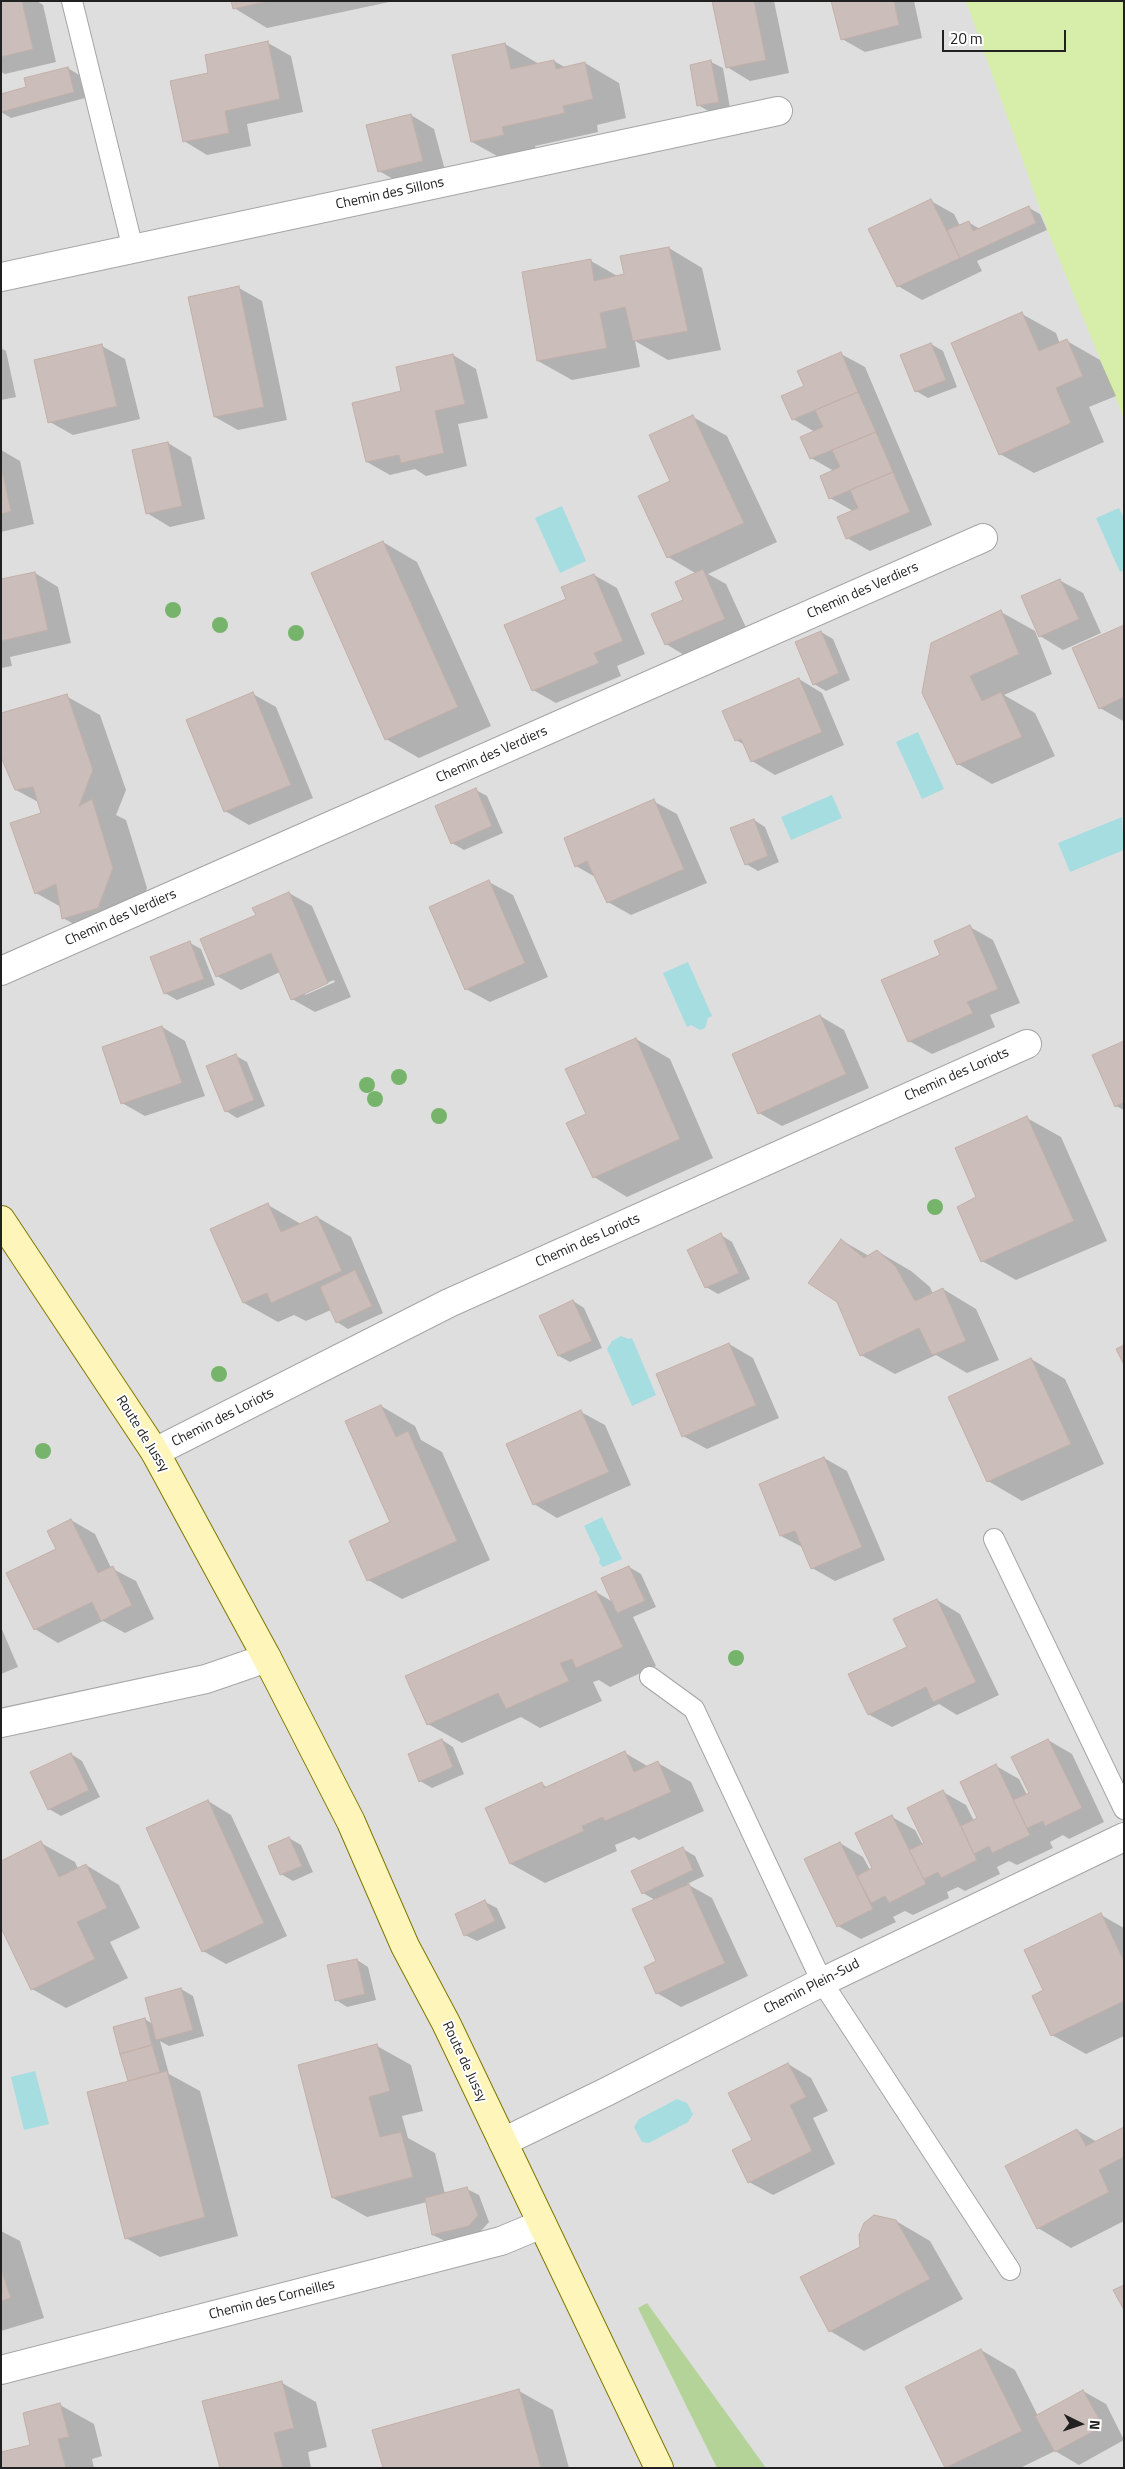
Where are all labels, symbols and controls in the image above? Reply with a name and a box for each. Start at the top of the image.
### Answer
scale bar [945,20,1069,52]
text: 20 m [950,27,983,50]
street label: Chemin des Sillons [334,174,446,214]
street label: Chemin des Verdiers [805,559,921,623]
street label: Chemin des Verdiers [434,723,550,787]
street label: Chemin des Verdiers [63,886,179,950]
street label: Chemin des Loriots [902,1044,1012,1106]
street label: Chemin des Loriots [533,1210,643,1272]
street label: Chemin des Loriots [169,1385,277,1451]
street label: Route de Jussy [112,1393,172,1475]
street label: Chemin Plein-Sud [761,1956,863,2018]
street label: Route de Jussy [438,2019,490,2105]
street label: Chemin des Corneilles [207,2276,337,2324]
north arrow [1055,2399,1105,2449]
text: N [1085,2420,1106,2431]

